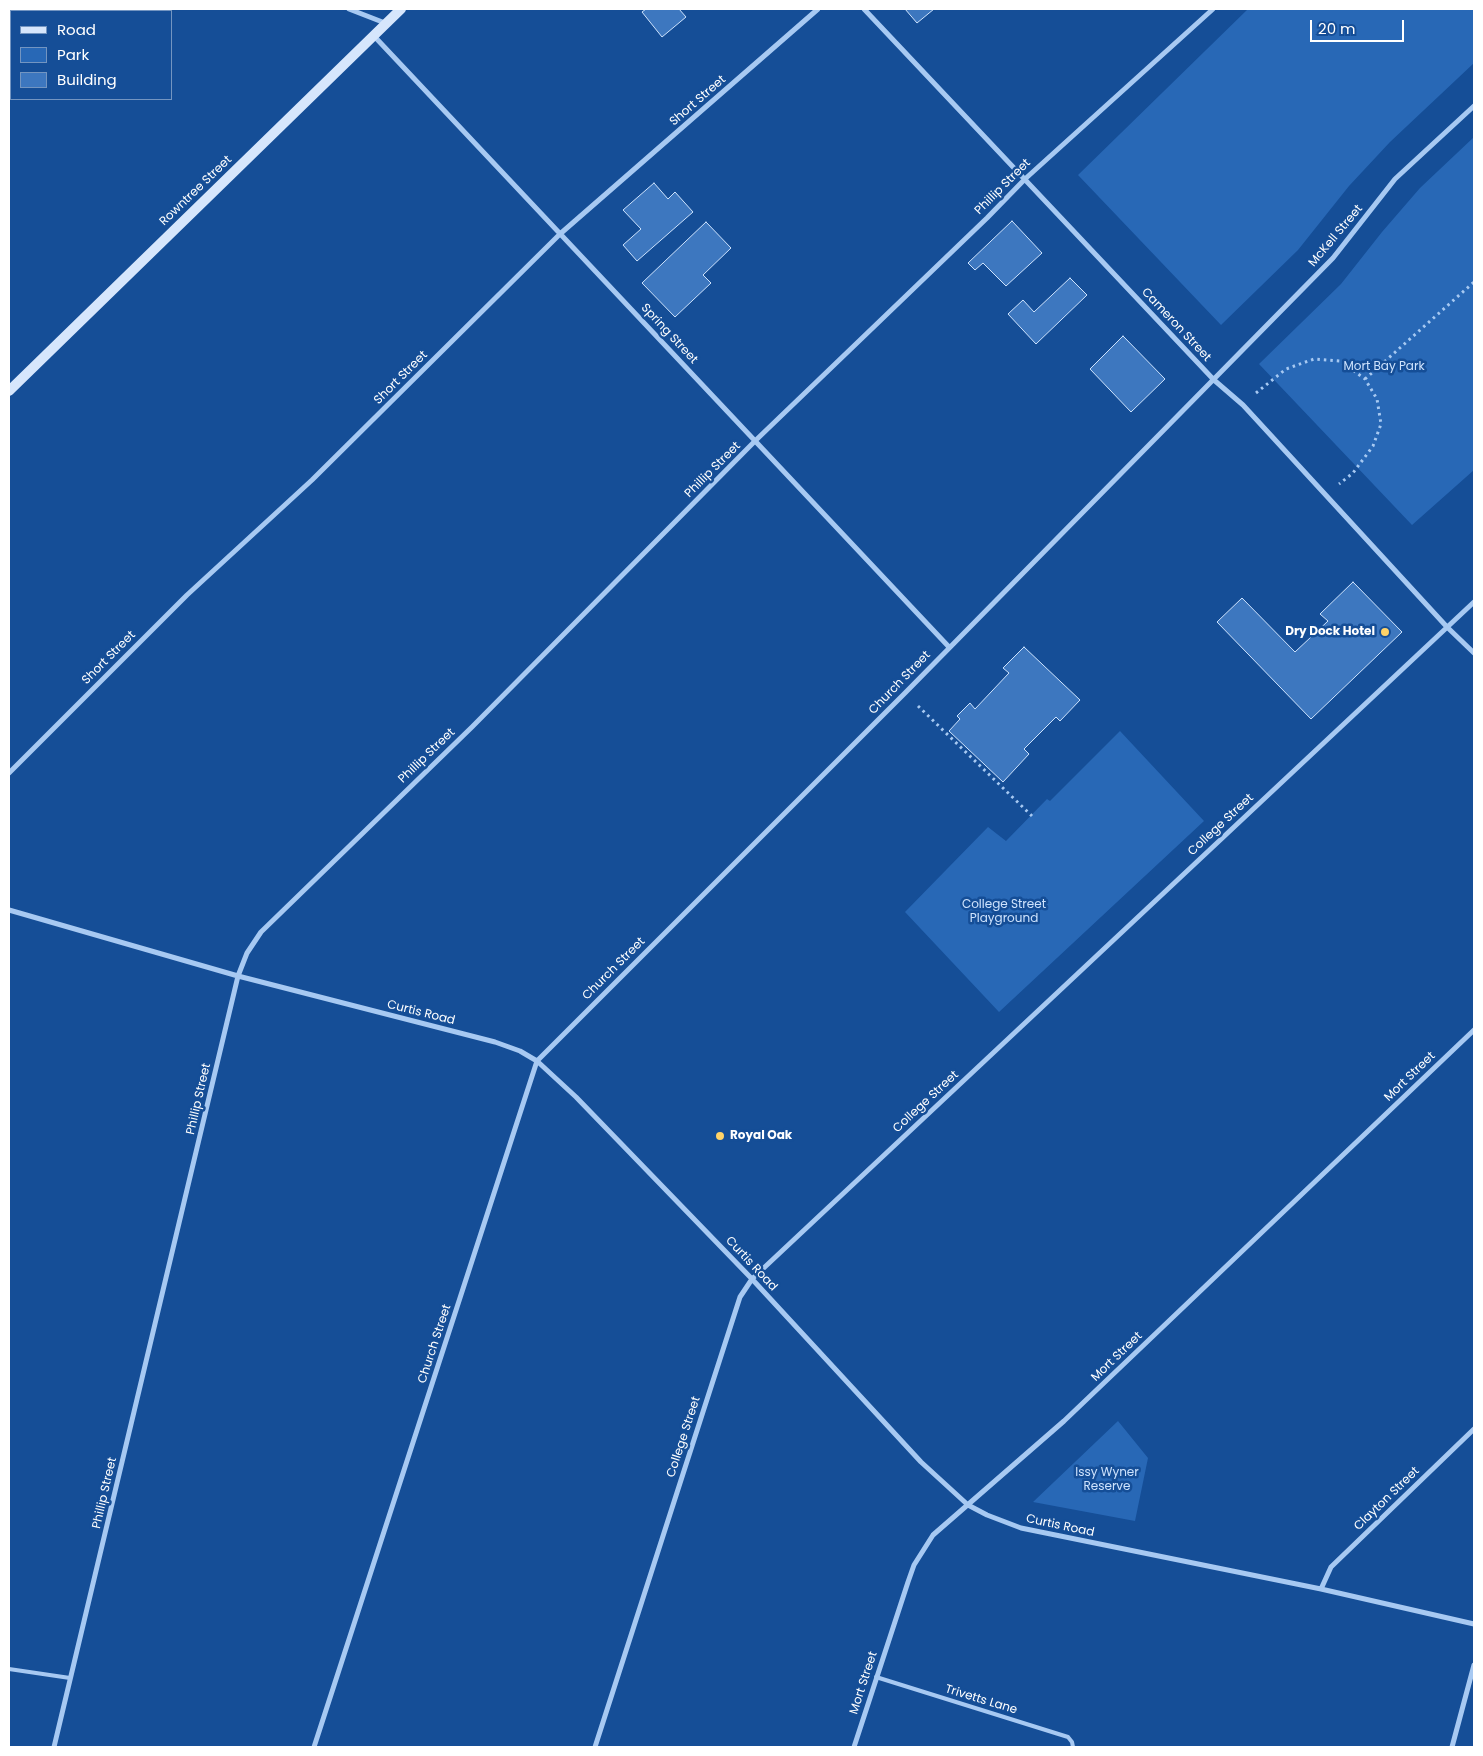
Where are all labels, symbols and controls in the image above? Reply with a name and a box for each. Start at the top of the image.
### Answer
legend [10,10,172,100]
scale bar [1313,10,1407,42]
text: 20 m [1318,18,1356,39]
text: Road [57,19,96,40]
text: Park [57,44,89,65]
text: Building [57,69,117,90]
street label: Short Street [667,73,729,129]
street label: Rowntree Street [157,153,235,229]
street label: Phillip Street [972,156,1034,218]
street label: McKell Street [1306,202,1366,270]
street label: Cameron Street [1138,285,1214,365]
street label: Spring Street [638,301,700,367]
street label: Short Street [371,348,431,408]
park label: Mort Bay Park [1343,360,1425,374]
street label: Phillip Street [682,439,744,501]
place label: Dry Dock Hotel [1285,625,1375,639]
marker: Dry Dock Hotel [1379,626,1391,638]
street label: Short Street [79,628,139,688]
street label: Church Street [866,648,934,718]
street label: Phillip Street [396,726,458,786]
street label: College Street [1185,791,1257,859]
park label: College Street Playground [962,898,1046,926]
street label: Church Street [580,935,648,1003]
street label: Curtis Road [386,998,456,1028]
street label: Mort Street [1382,1049,1438,1105]
street label: Phillip Street [184,1062,214,1136]
street label: College Street [890,1068,962,1136]
place label: Royal Oak [730,1129,792,1143]
marker: Royal Oak [714,1130,726,1142]
street label: Curtis Road [722,1234,780,1294]
street label: Church Street [415,1303,455,1385]
street label: Mort Street [1089,1329,1145,1385]
street label: College Street [664,1395,704,1479]
street label: Phillip Street [90,1456,120,1530]
street label: Clayton Street [1351,1464,1423,1534]
park label: Issy Wyner Reserve [1075,1466,1139,1494]
street label: Curtis Road [1025,1512,1095,1540]
street label: Mort Street [847,1650,881,1716]
street label: Trivetts Lane [943,1682,1019,1718]

